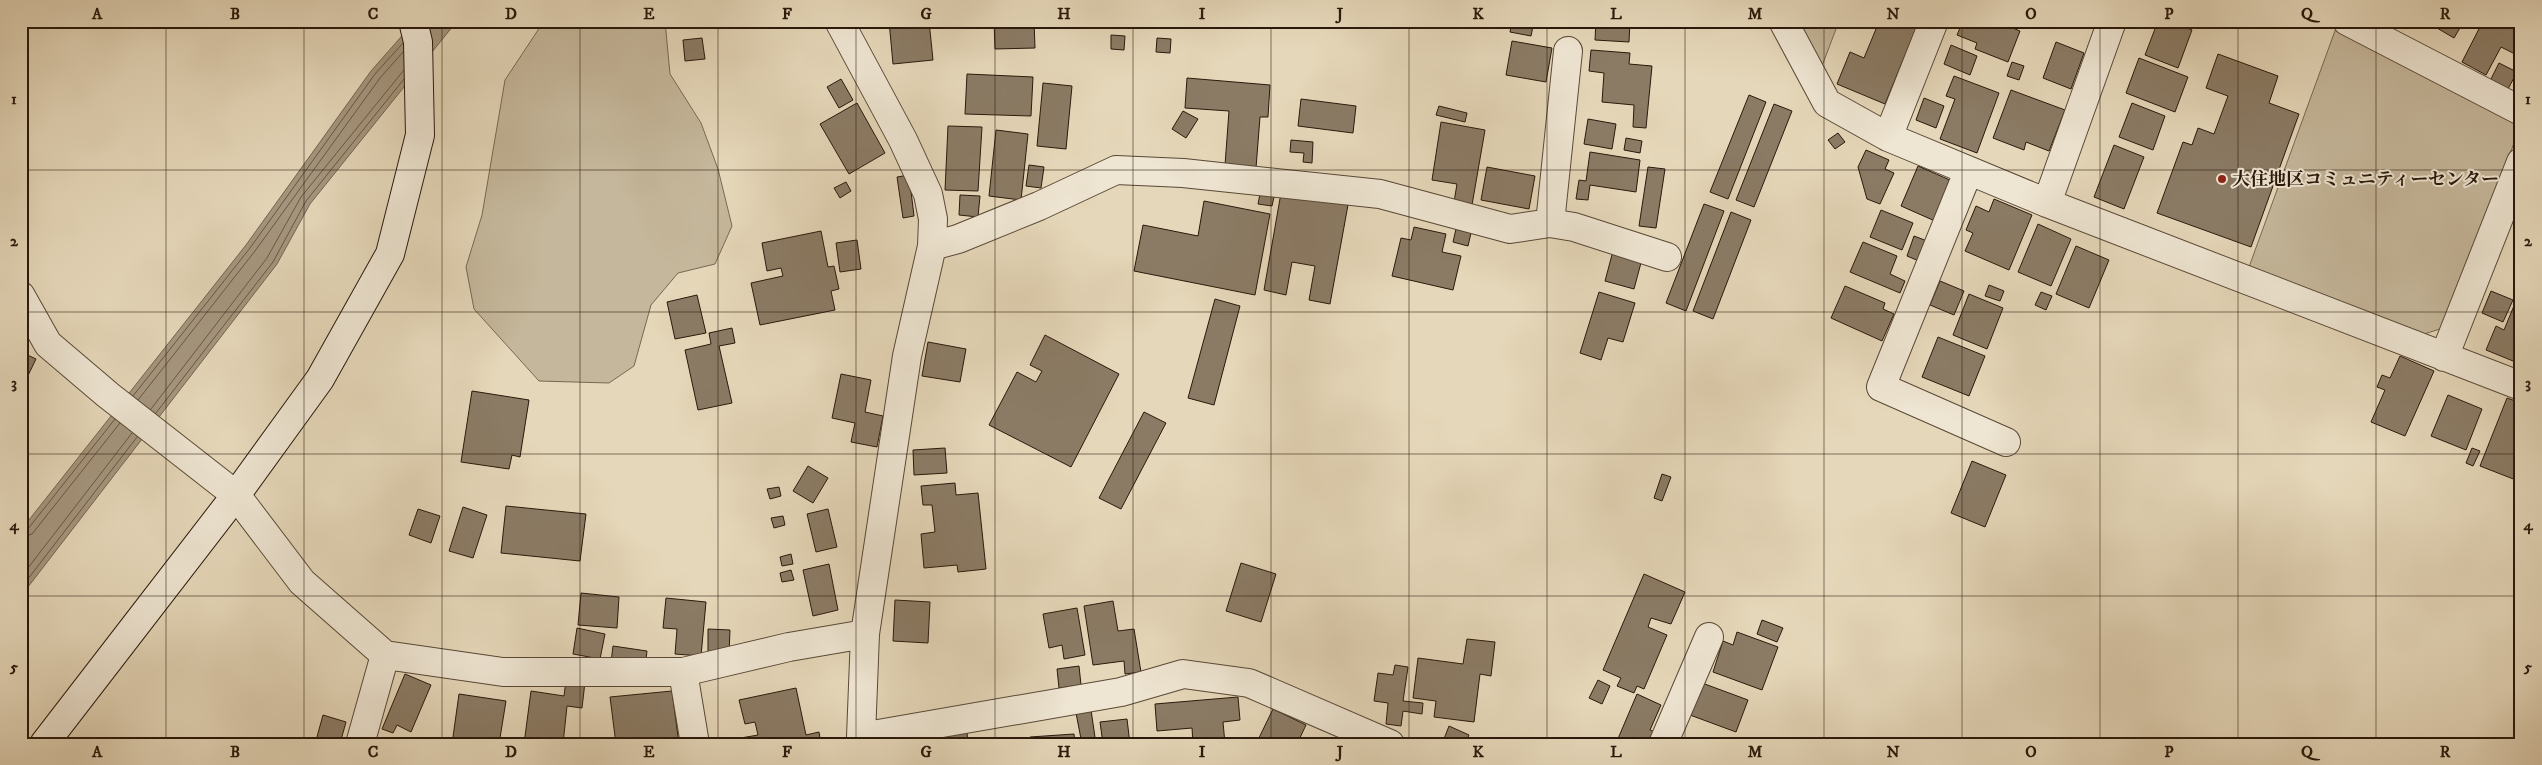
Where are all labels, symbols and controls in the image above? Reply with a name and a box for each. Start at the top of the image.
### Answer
text: A [91,4,103,24]
text: B [230,4,240,24]
text: C [368,4,378,24]
text: D [505,4,517,24]
text: E [643,4,655,24]
text: F [782,4,792,24]
text: G [920,4,932,24]
text: H [1057,4,1071,24]
text: I [1199,4,1206,24]
text: J [1335,4,1344,24]
text: K [1472,4,1484,24]
text: L [1610,4,1622,24]
text: M [1748,4,1763,24]
text: N [1886,4,1900,24]
text: O [2025,4,2037,24]
text: P [2164,4,2174,24]
text: Q [2301,4,2321,24]
text: R [2440,4,2451,24]
text: 1 [11,89,17,109]
text: 1 [2525,89,2531,109]
place label: 大住地区コミュニティーセンター [2232,169,2499,191]
marker: 大住地区コミュニティーセンター [2216,173,2228,185]
text: 2 [10,231,19,251]
text: 2 [2524,231,2533,251]
text: 3 [11,373,17,393]
text: 3 [2525,373,2531,393]
text: 4 [8,515,19,535]
text: 4 [2522,515,2533,535]
text: 5 [9,657,18,677]
text: 5 [2523,657,2532,677]
text: A [91,742,103,762]
text: B [230,742,240,762]
text: C [368,742,378,762]
text: D [505,742,517,762]
text: E [643,742,655,762]
text: F [782,742,792,762]
text: G [920,742,932,762]
text: H [1057,742,1071,762]
text: I [1199,742,1206,762]
text: J [1335,742,1344,762]
text: K [1472,742,1484,762]
text: L [1610,742,1622,762]
text: M [1748,742,1763,762]
text: N [1886,742,1900,762]
text: O [2025,742,2037,762]
text: P [2164,742,2174,762]
text: Q [2301,742,2321,762]
text: R [2440,742,2451,762]

